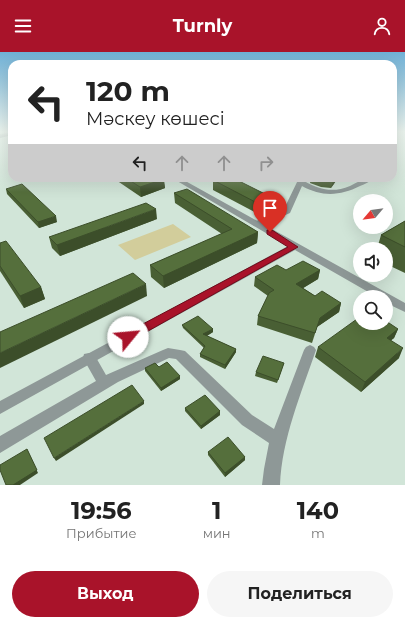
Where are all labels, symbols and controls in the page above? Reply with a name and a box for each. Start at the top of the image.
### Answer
icon: menu [12,15,34,37]
text: Turnly [173,15,232,37]
icon: person [371,15,393,37]
text: 120 m [86,74,170,108]
icon: left [20,76,72,128]
text: Мәскеу көшесі [86,108,225,130]
icon: left [129,152,151,174]
icon: ahead [171,152,193,174]
icon: ahead [213,152,235,174]
icon: right [255,152,277,174]
pin [253,191,287,232]
north arrow [353,194,393,234]
map controls [353,194,393,330]
icon: arrive [259,197,281,219]
button: sound [353,242,393,282]
button: search [353,290,393,330]
position arrow [107,316,149,358]
text: 19:56 [71,496,132,525]
text: 1 [212,496,221,525]
text: 140 [297,496,339,525]
text: Прибытие [66,525,137,541]
text: мин [203,525,231,541]
text: m [311,525,325,541]
button: Выход [12,571,199,617]
button: Поделиться [207,571,393,617]

